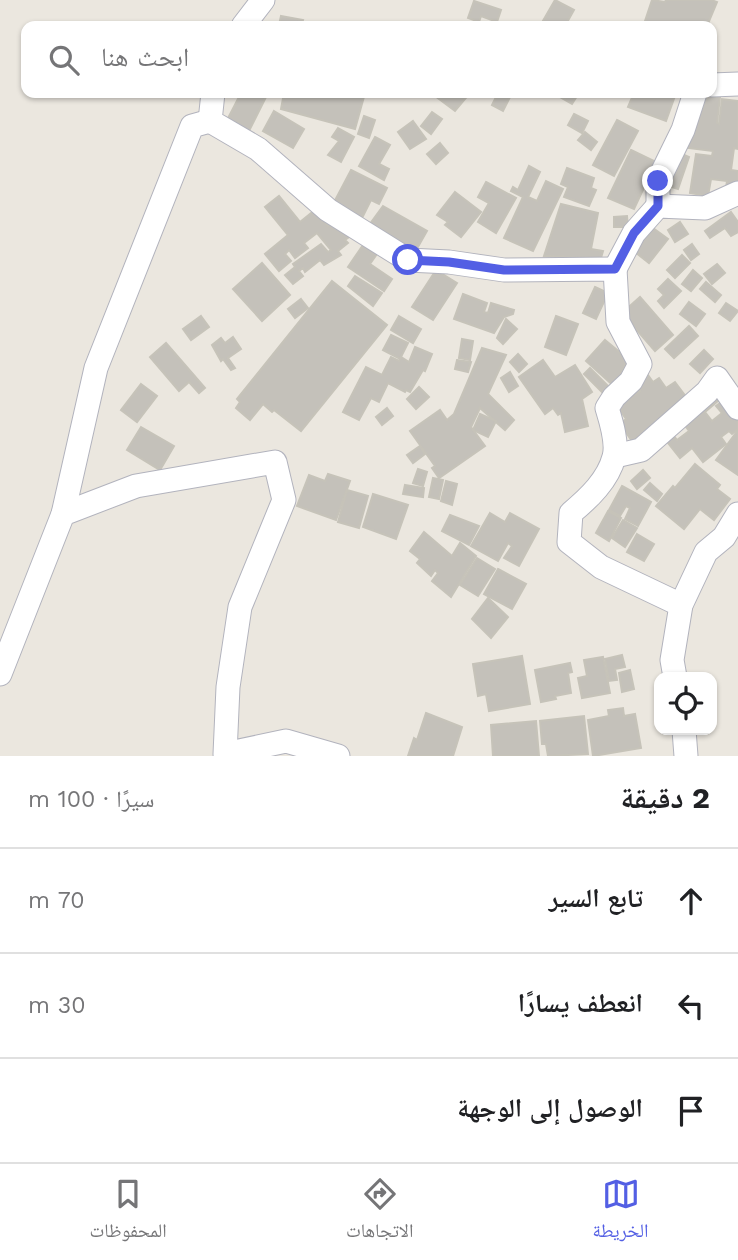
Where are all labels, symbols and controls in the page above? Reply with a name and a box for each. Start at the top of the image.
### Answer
search box [21,21,717,98]
icon: search [45,41,83,79]
text: ابحث هنا [101,42,189,72]
route end [642,165,673,196]
route start [392,244,423,275]
map controls [654,672,717,735]
button: locate [654,672,717,735]
text: 2 دقيقة [621,780,710,815]
text: سيرًا · 100 m [28,786,154,813]
icon: ahead [672,882,710,920]
text: تابع السير [549,883,643,913]
text: 70 m [28,887,85,914]
icon: left [672,987,710,1025]
text: انعطف يسارًا [518,988,643,1018]
text: 30 m [28,992,85,1019]
icon: arrive [672,1092,710,1130]
text: الوصول إلى الوجهة [457,1093,643,1123]
tab: المحفوظات [90,1175,167,1249]
tab: الاتجاهات [346,1175,413,1249]
tab: الخريطة [593,1175,648,1249]

